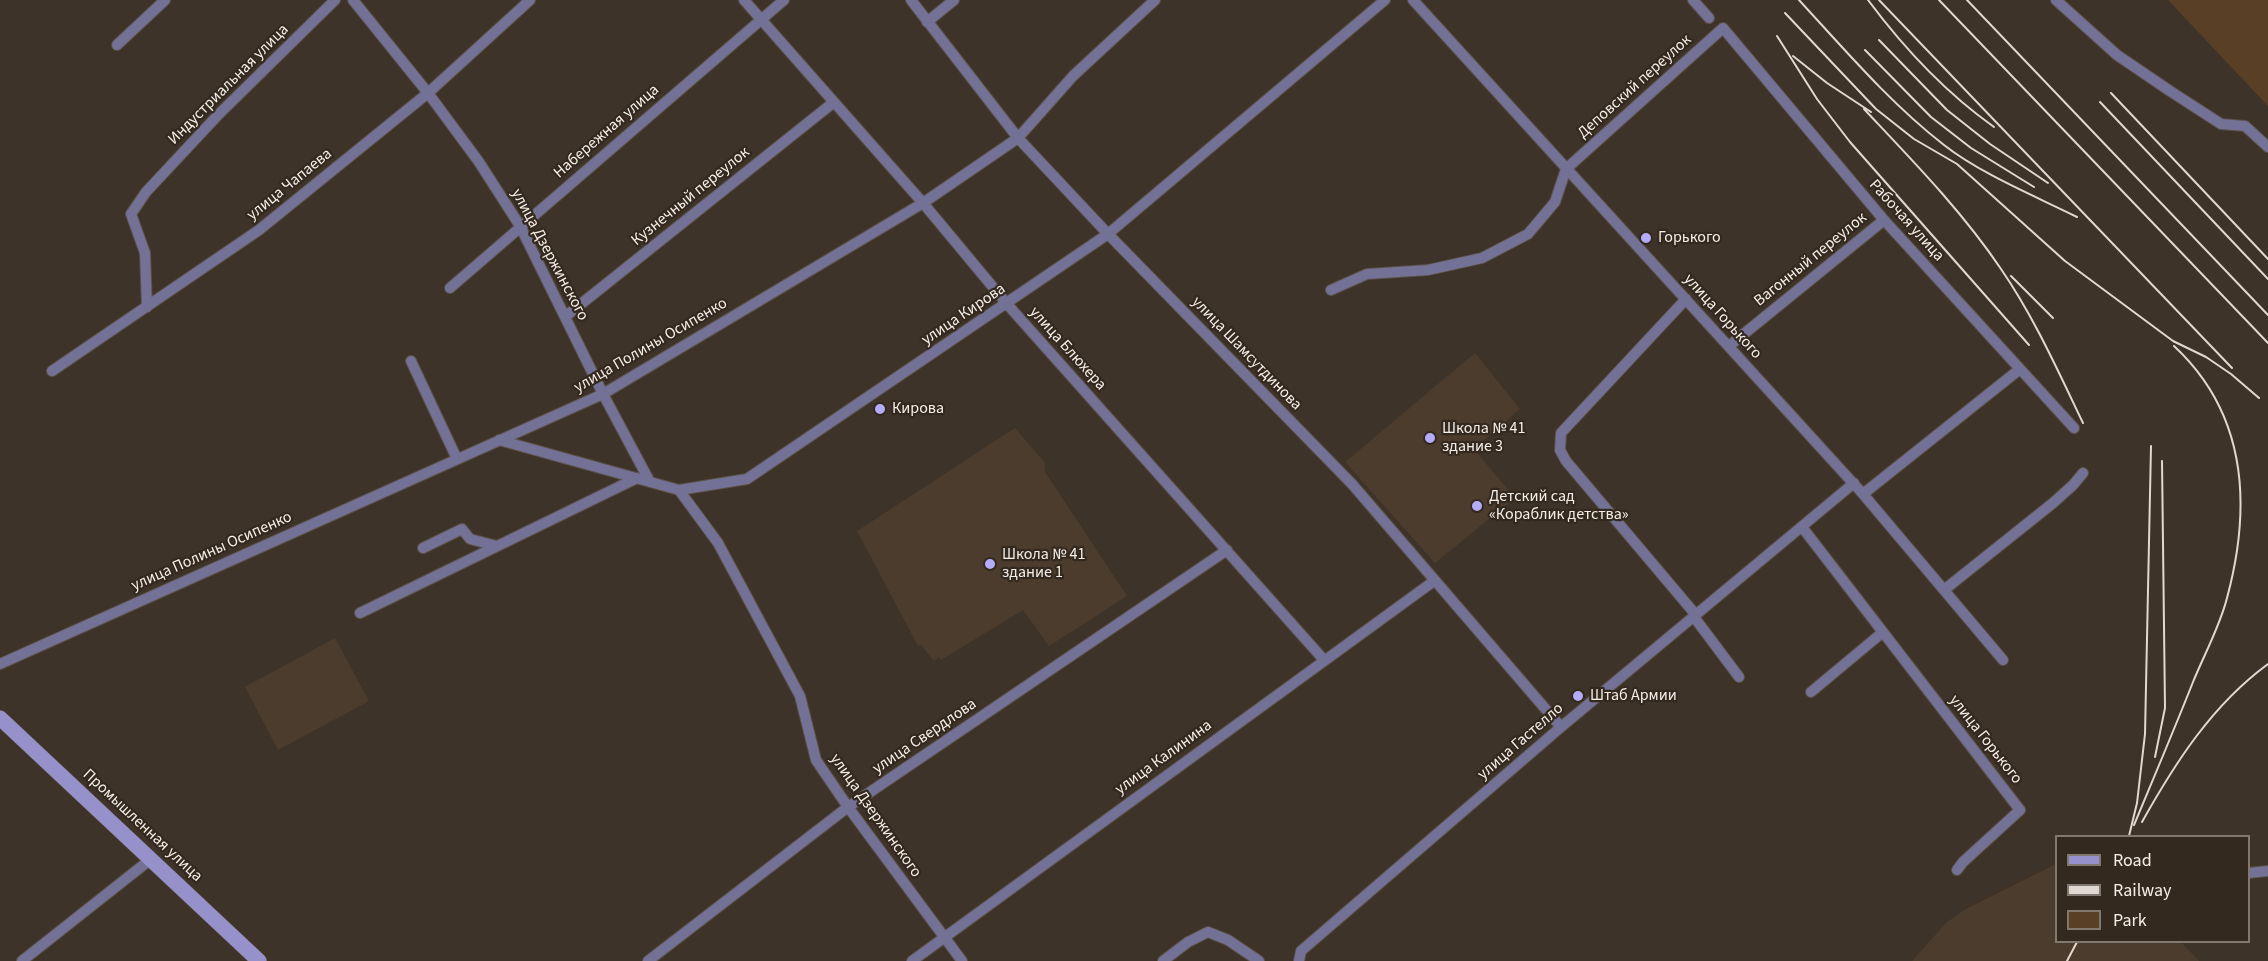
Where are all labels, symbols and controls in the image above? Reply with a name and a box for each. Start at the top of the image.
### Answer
street label: Индустриальная улица [165,21,293,149]
street label: Деповский переулок [1574,31,1696,143]
street label: Набережная улица [550,81,664,183]
street label: Кузнечный переулок [628,143,754,251]
street label: улица Чапаева [244,145,336,225]
street label: Рабочая улица [1864,176,1948,266]
street label: улица Дзержинского [506,186,592,324]
street label: Вагонный переулок [1751,209,1871,311]
place label: Горького [1658,228,1721,248]
marker: Горького [1639,231,1653,245]
street label: улица Горького [1679,271,1765,363]
street label: улица Кирова [918,280,1010,350]
street label: улица Шамсутдинова [1187,293,1305,415]
street label: улица Полины Осипенко [571,294,731,398]
street label: улица Блюхера [1024,303,1110,395]
place label: Кирова [892,399,944,419]
marker: Кирова [873,402,887,416]
place label: Школа № 41 здание 3 [1442,419,1525,457]
marker: Школа № 41 здание 3 [1423,431,1437,445]
place label: Детский сад «Кораблик детства» [1489,487,1629,525]
marker: Детский сад «Кораблик детства» [1470,499,1484,513]
street label: улица Полины Осипенко [129,508,295,596]
place label: Школа № 41 здание 1 [1002,545,1085,583]
marker: Школа № 41 здание 1 [983,557,997,571]
place label: Штаб Армии [1590,686,1677,706]
marker: Штаб Армии [1571,689,1585,703]
street label: улица Горького [1944,692,2026,788]
street label: улица Свердлова [869,695,981,779]
street label: улица Гастелло [1474,699,1568,785]
street label: улица Калинина [1112,716,1216,800]
street label: улица Дзержинского [825,750,925,882]
street label: Промышленная улица [78,766,206,886]
legend [2055,835,2250,943]
text: Road [2113,848,2152,873]
text: Railway [2113,878,2172,903]
text: Park [2113,908,2147,933]

